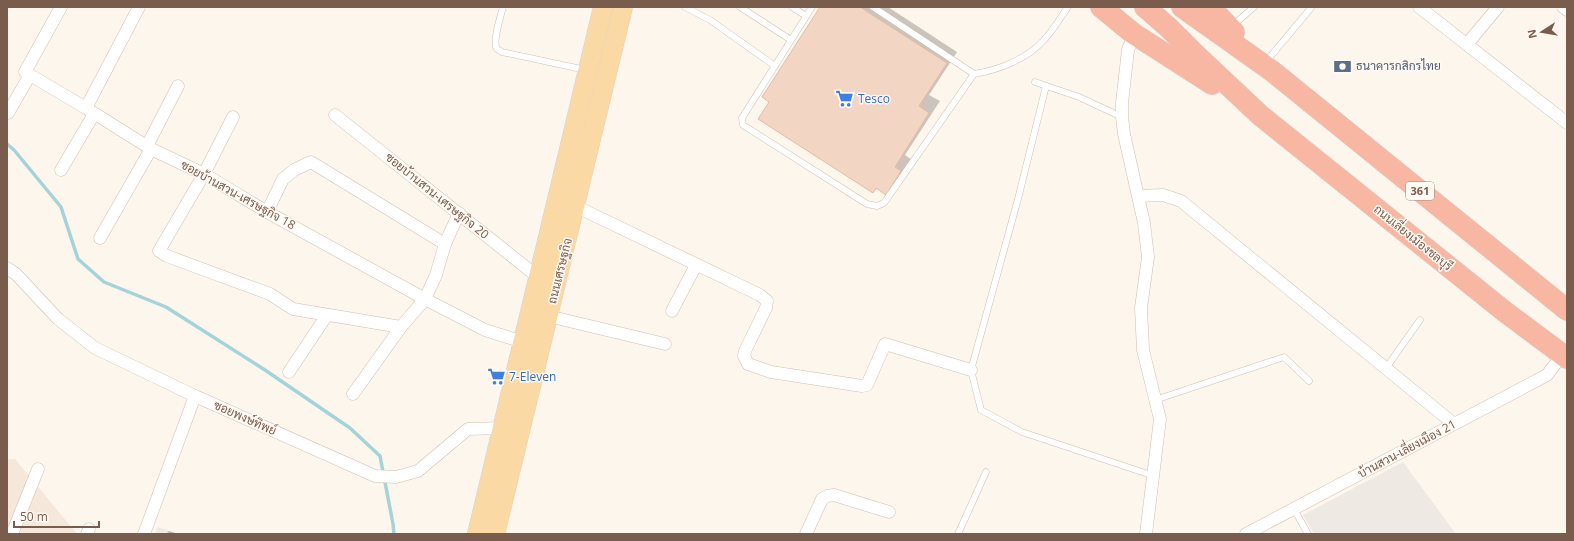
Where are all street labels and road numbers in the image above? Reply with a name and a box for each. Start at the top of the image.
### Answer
street label: ซอยบ้านสวน-เศรษฐกิจ 20 [382,148,493,243]
street label: ซอยบ้านสวน-เศรษฐกิจ 18 [178,156,299,233]
road number: 361 [1406,182,1434,200]
street label: ถนนเลี่ยงเมืองชลบุรี [1370,199,1458,276]
street label: ถนนเศรษฐกิจ [543,236,576,306]
street label: ซอยพงษ์ทิพย์ [211,396,279,439]
street label: บ้านสวน-เลี่ยงเมือง 21 [1354,414,1459,482]

